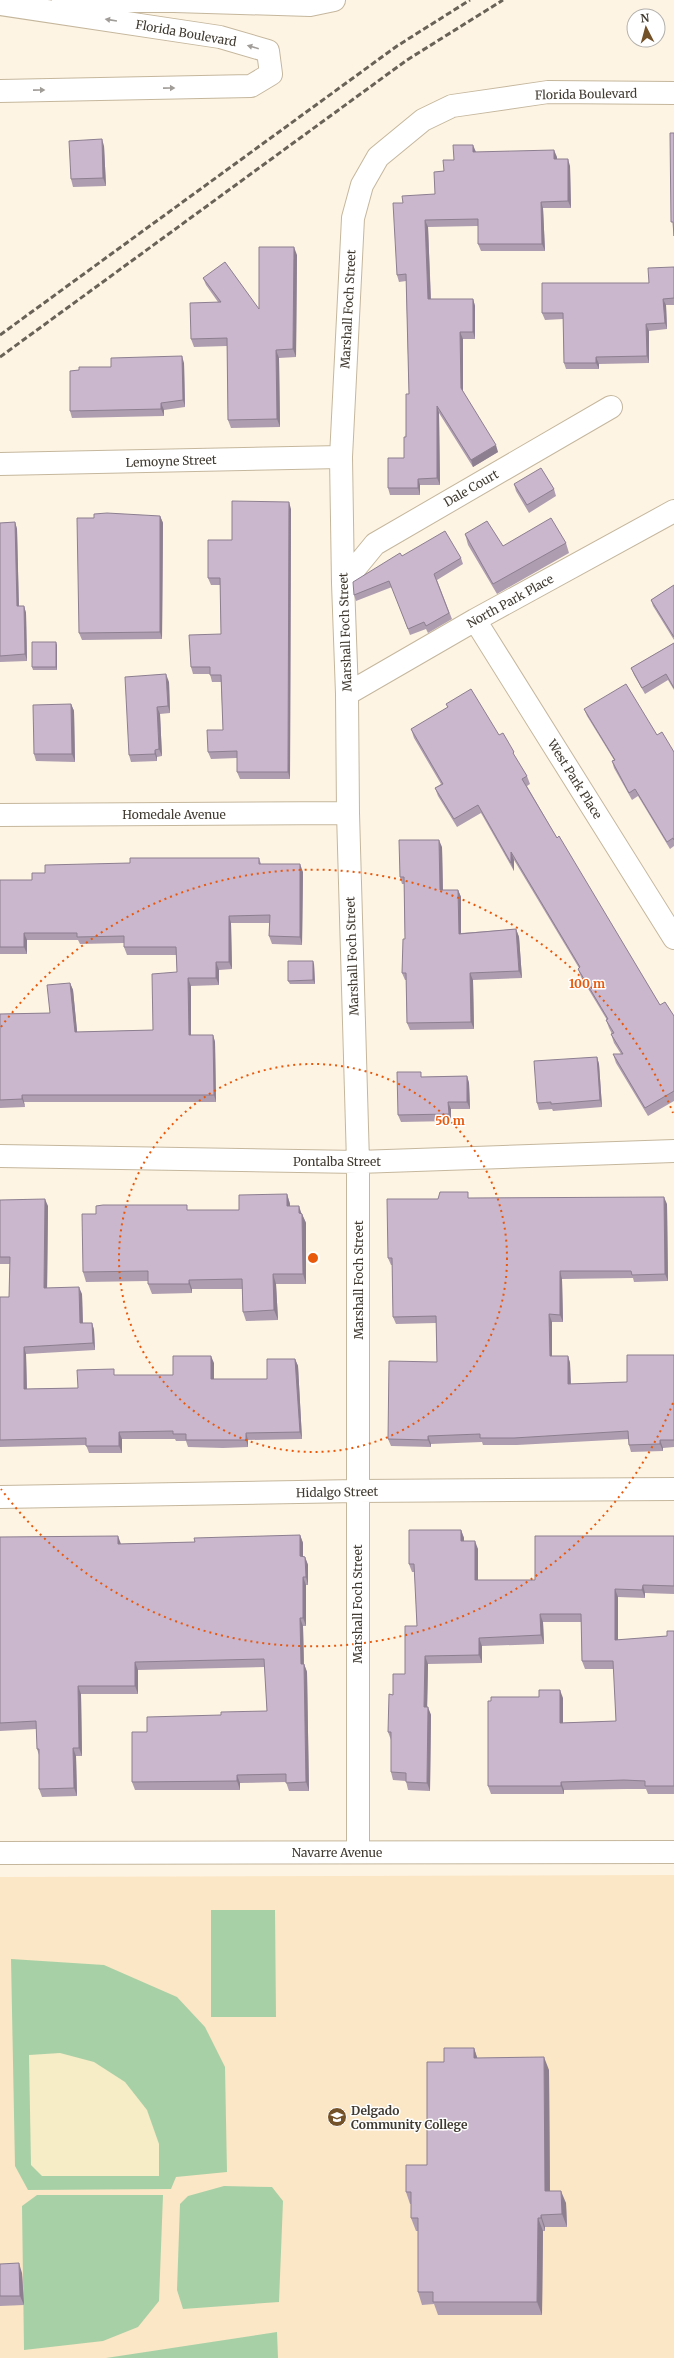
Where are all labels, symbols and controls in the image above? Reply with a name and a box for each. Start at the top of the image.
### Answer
north arrow [626,8,666,48]
text: N [640,11,650,25]
one-way arrow [105,17,117,23]
street label: Florida Boulevard [134,17,238,49]
one-way arrow [246,44,258,50]
one-way arrow [163,84,175,91]
street label: Florida Boulevard [535,86,637,102]
one-way arrow [33,87,46,93]
street label: Marshall Foch Street [337,249,359,369]
street label: Lemoyne Street [125,452,217,470]
street label: Dale Court [441,466,501,510]
street label: North Park Place [464,571,556,631]
street label: Marshall Foch Street [335,572,355,692]
street label: West Park Place [544,736,605,821]
street label: Homedale Avenue [122,807,226,822]
street label: Marshall Foch Street [342,896,362,1016]
text: 100 m [569,976,605,991]
text: 50 m [435,1113,465,1128]
street label: Pontalba Street [293,1154,381,1169]
street label: Marshall Foch Street [351,1220,366,1340]
centre of rings [306,1251,320,1265]
street label: Hidalgo Street [296,1484,379,1500]
street label: Marshall Foch Street [350,1544,365,1664]
street label: Navarre Avenue [292,1845,382,1860]
place label: Delgado Community College [351,2103,468,2132]
school or university icon: Delgado Community College [326,2106,348,2128]

